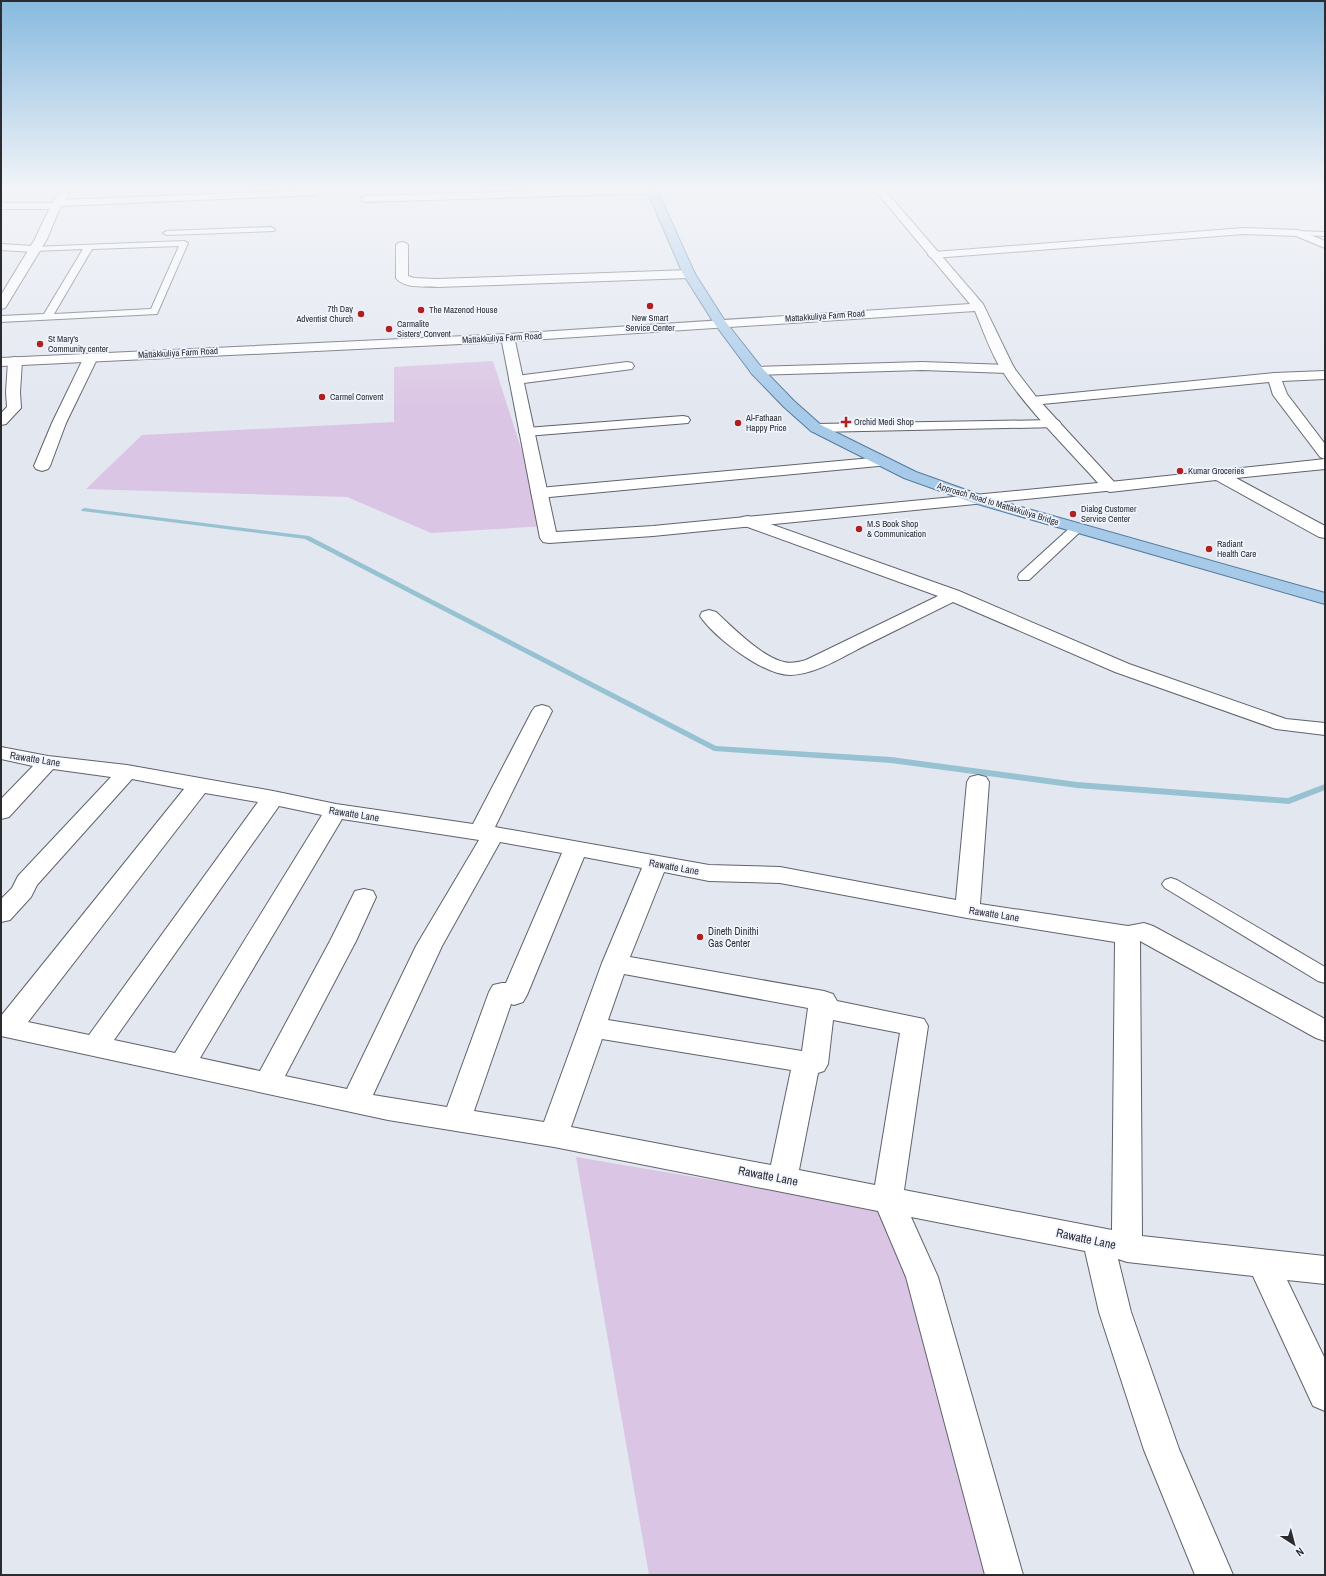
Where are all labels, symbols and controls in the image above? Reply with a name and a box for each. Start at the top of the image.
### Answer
marker: New Smart Service Center [645,301,655,311]
place label: 7th Day Adventist Church [295,303,353,325]
place label: The Mazenod House [429,304,498,316]
marker: The Mazenod House [416,305,426,315]
street label: Mattakkuliya Farm Road [785,307,865,325]
marker: 7th Day Adventist Church [356,309,366,319]
place label: New Smart Service Center [625,312,675,334]
place label: Carmalite Sisters' Convent [397,318,451,340]
marker: Carmalite Sisters' Convent [384,324,394,334]
street label: Mattakkuliya Farm Road [462,330,542,346]
place label: St Mary's Community center [48,333,109,355]
marker: St Mary's Community center [35,339,45,349]
street label: Mattakkuliya Farm Road [138,345,218,361]
place label: Carmel Convent [330,391,383,403]
marker: Carmel Convent [317,392,327,402]
place label: Al-Fathaan Happy Price [745,412,787,434]
place label: Orchid Medi Shop [854,416,914,428]
marker: Orchid Medi Shop [841,417,851,427]
marker: Al-Fathaan Happy Price [733,418,743,428]
place label: Kumar Groceries [1188,465,1244,477]
marker: Kumar Groceries [1175,466,1185,476]
street label: Approach Road to Mattakkuliya Bridge [935,479,1060,528]
place label: Dialog Customer Service Center [1081,503,1137,525]
marker: Dialog Customer Service Center [1068,509,1078,519]
place label: M.S Book Shop & Communication [867,518,926,540]
marker: M.S Book Shop & Communication [854,524,864,534]
place label: Radiant Health Care [1217,538,1256,560]
marker: Radiant Health Care [1204,544,1214,554]
street label: Rawatte Lane [9,749,61,769]
street label: Rawatte Lane [328,804,380,824]
street label: Rawatte Lane [648,856,700,878]
street label: Rawatte Lane [968,904,1020,924]
place label: Dineth Dinithi Gas Center [708,925,759,950]
marker: Dineth Dinithi Gas Center [695,932,705,942]
street label: Rawatte Lane [737,1162,799,1190]
street label: Rawatte Lane [1055,1225,1117,1253]
north arrow [1274,1524,1314,1564]
text: N [1293,1545,1307,1560]

